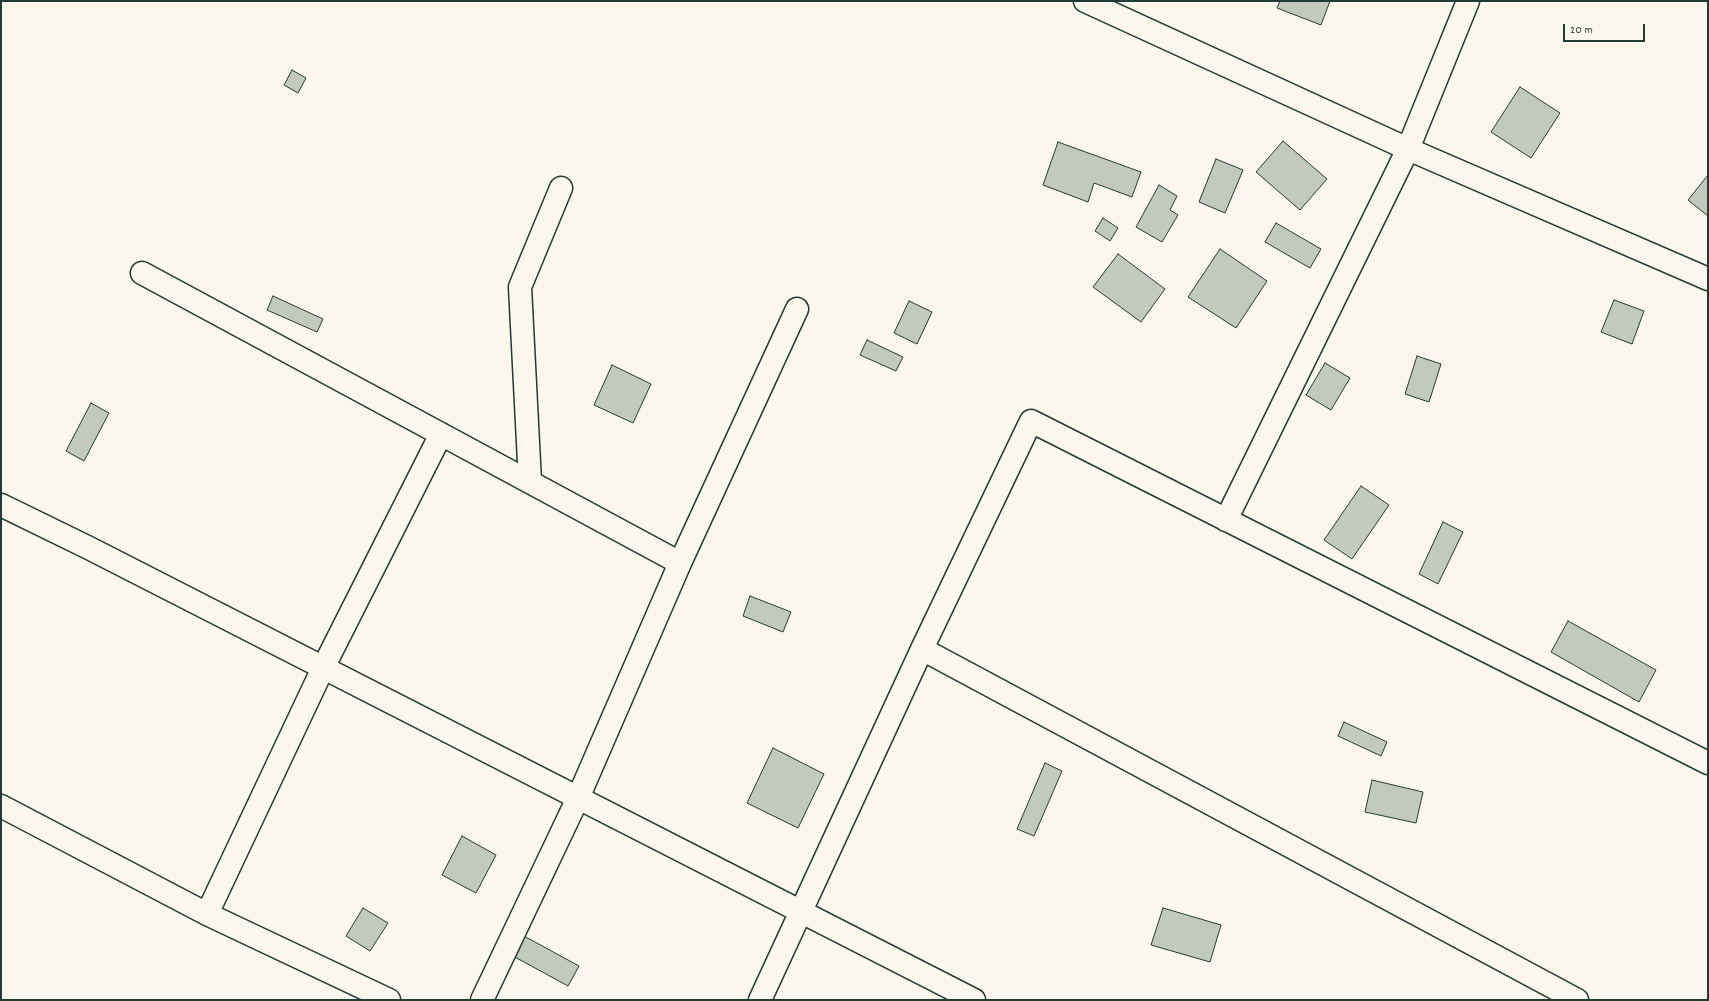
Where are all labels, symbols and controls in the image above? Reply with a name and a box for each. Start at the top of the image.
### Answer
scale bar [1565,16,1647,42]
text: 20 m [1570,22,1593,39]

